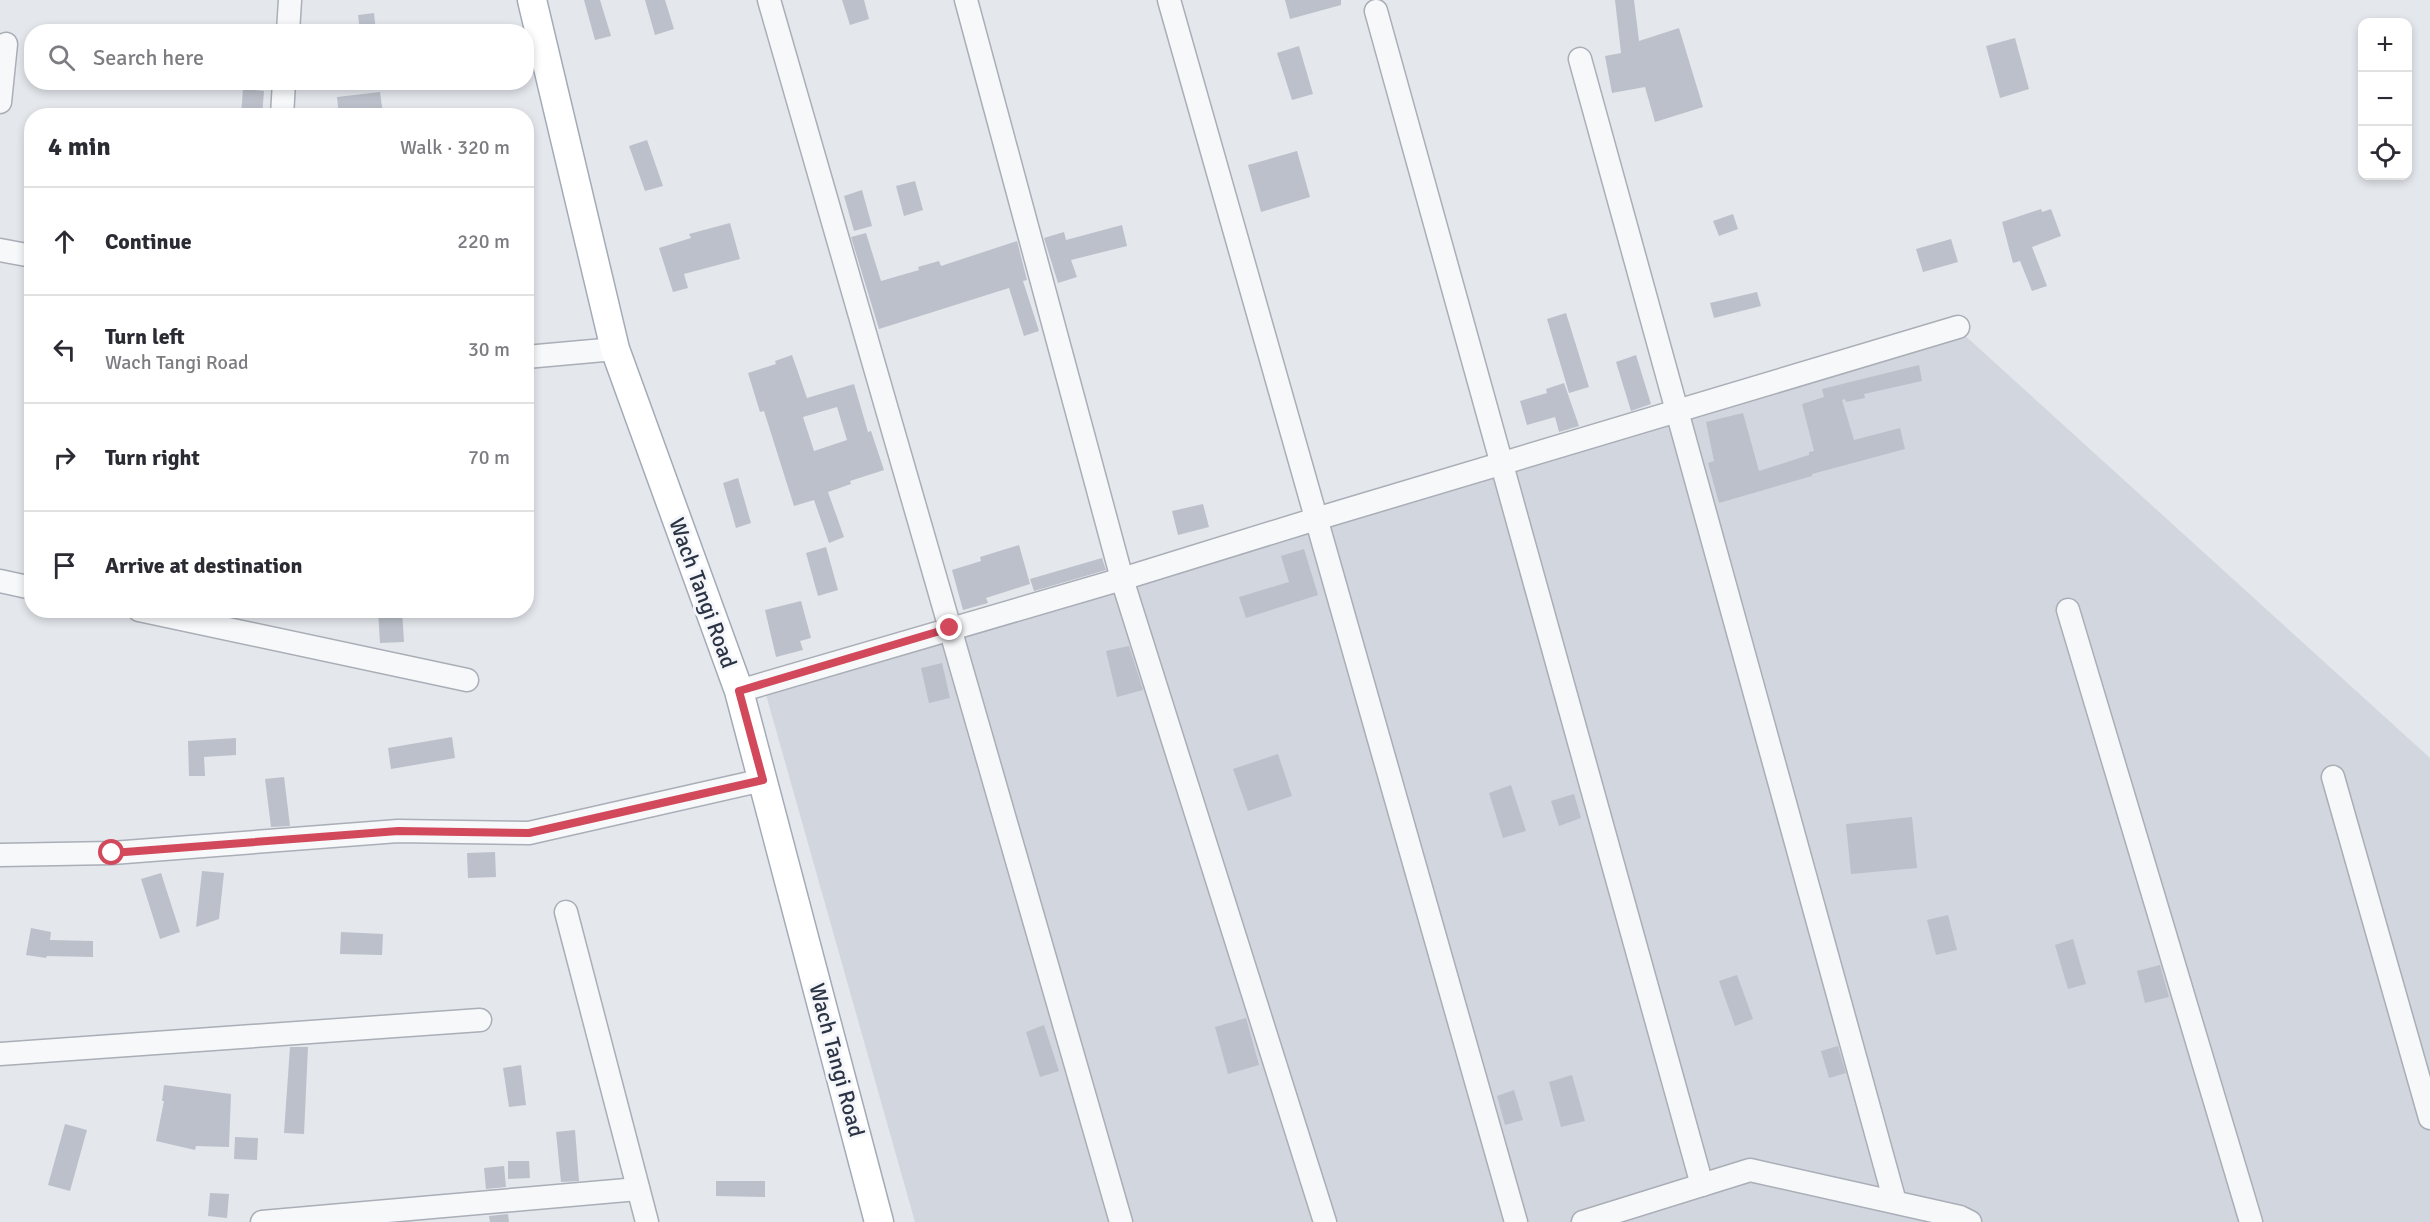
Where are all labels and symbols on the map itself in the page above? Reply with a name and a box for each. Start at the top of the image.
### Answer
street label: Wach Tangi Road [663,514,743,672]
route end [936,614,962,640]
route start [98,839,124,865]
street label: Wach Tangi Road [804,980,870,1140]

